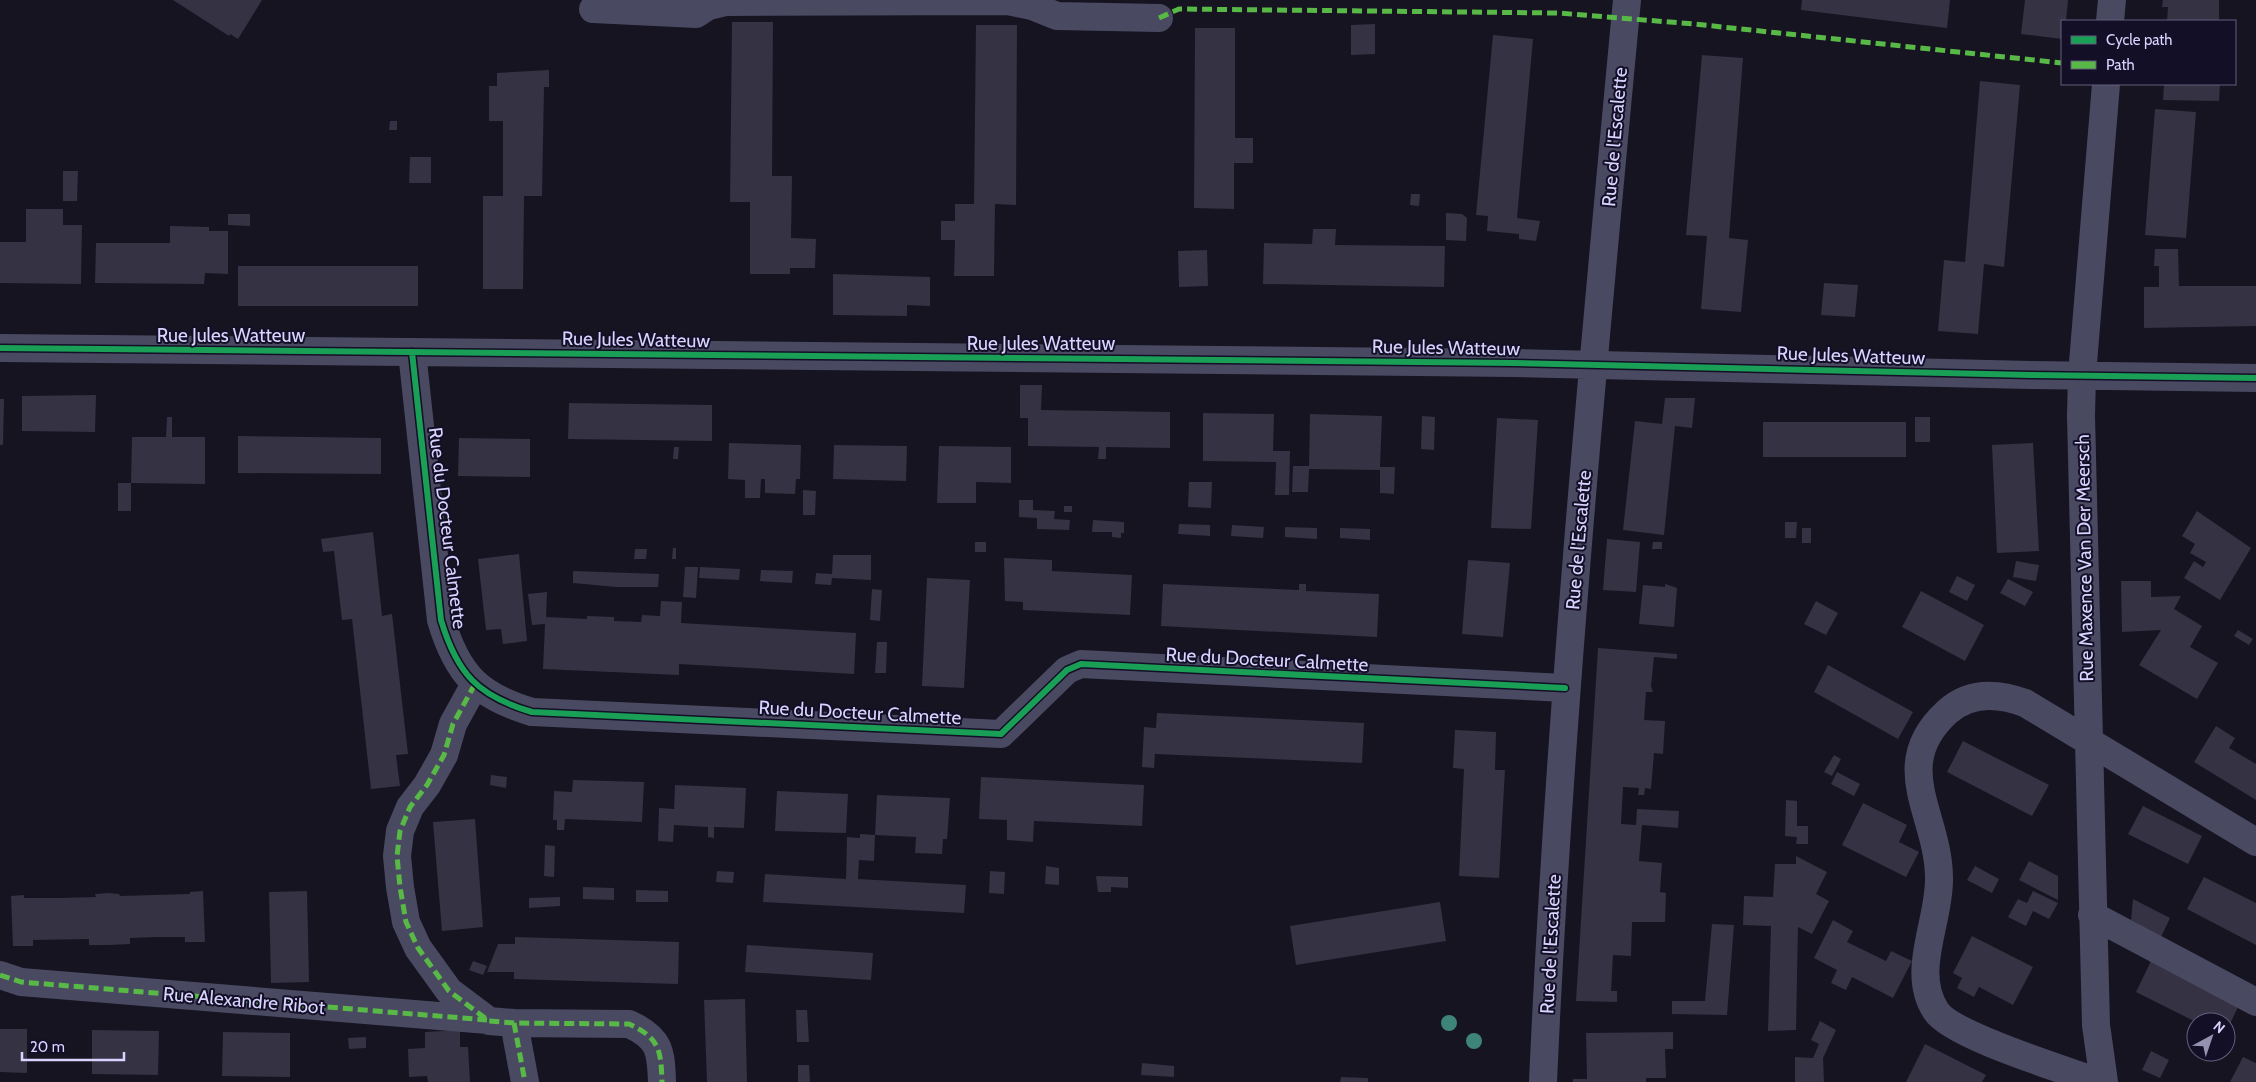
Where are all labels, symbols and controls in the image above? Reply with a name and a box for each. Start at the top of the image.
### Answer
legend [2061,20,2236,85]
text: Cycle path [2106,31,2172,49]
text: Path [2106,56,2135,74]
street label: Rue de l'Escalette [1597,66,1632,208]
street label: Rue Jules Watteuw [157,324,305,347]
street label: Rue Jules Watteuw [562,327,711,352]
street label: Rue Jules Watteuw [967,332,1115,355]
street label: Rue Jules Watteuw [1372,335,1521,360]
street label: Rue Jules Watteuw [1776,341,1926,370]
street label: Rue du Docteur Calmette [424,426,471,631]
street label: Rue Maxence Van Der Meersch [2071,434,2098,682]
street label: Rue de l'Escalette [1561,469,1596,611]
street label: Rue du Docteur Calmette [1165,643,1369,676]
street label: Rue du Docteur Calmette [758,696,962,729]
street label: Rue de l'Escalette [1535,873,1566,1015]
street label: Rue Alexandre Ribot [162,982,326,1019]
north arrow [2186,1012,2236,1062]
text: N [2210,1017,2229,1037]
scale bar [22,1030,125,1062]
text: 20 m [30,1038,65,1056]

